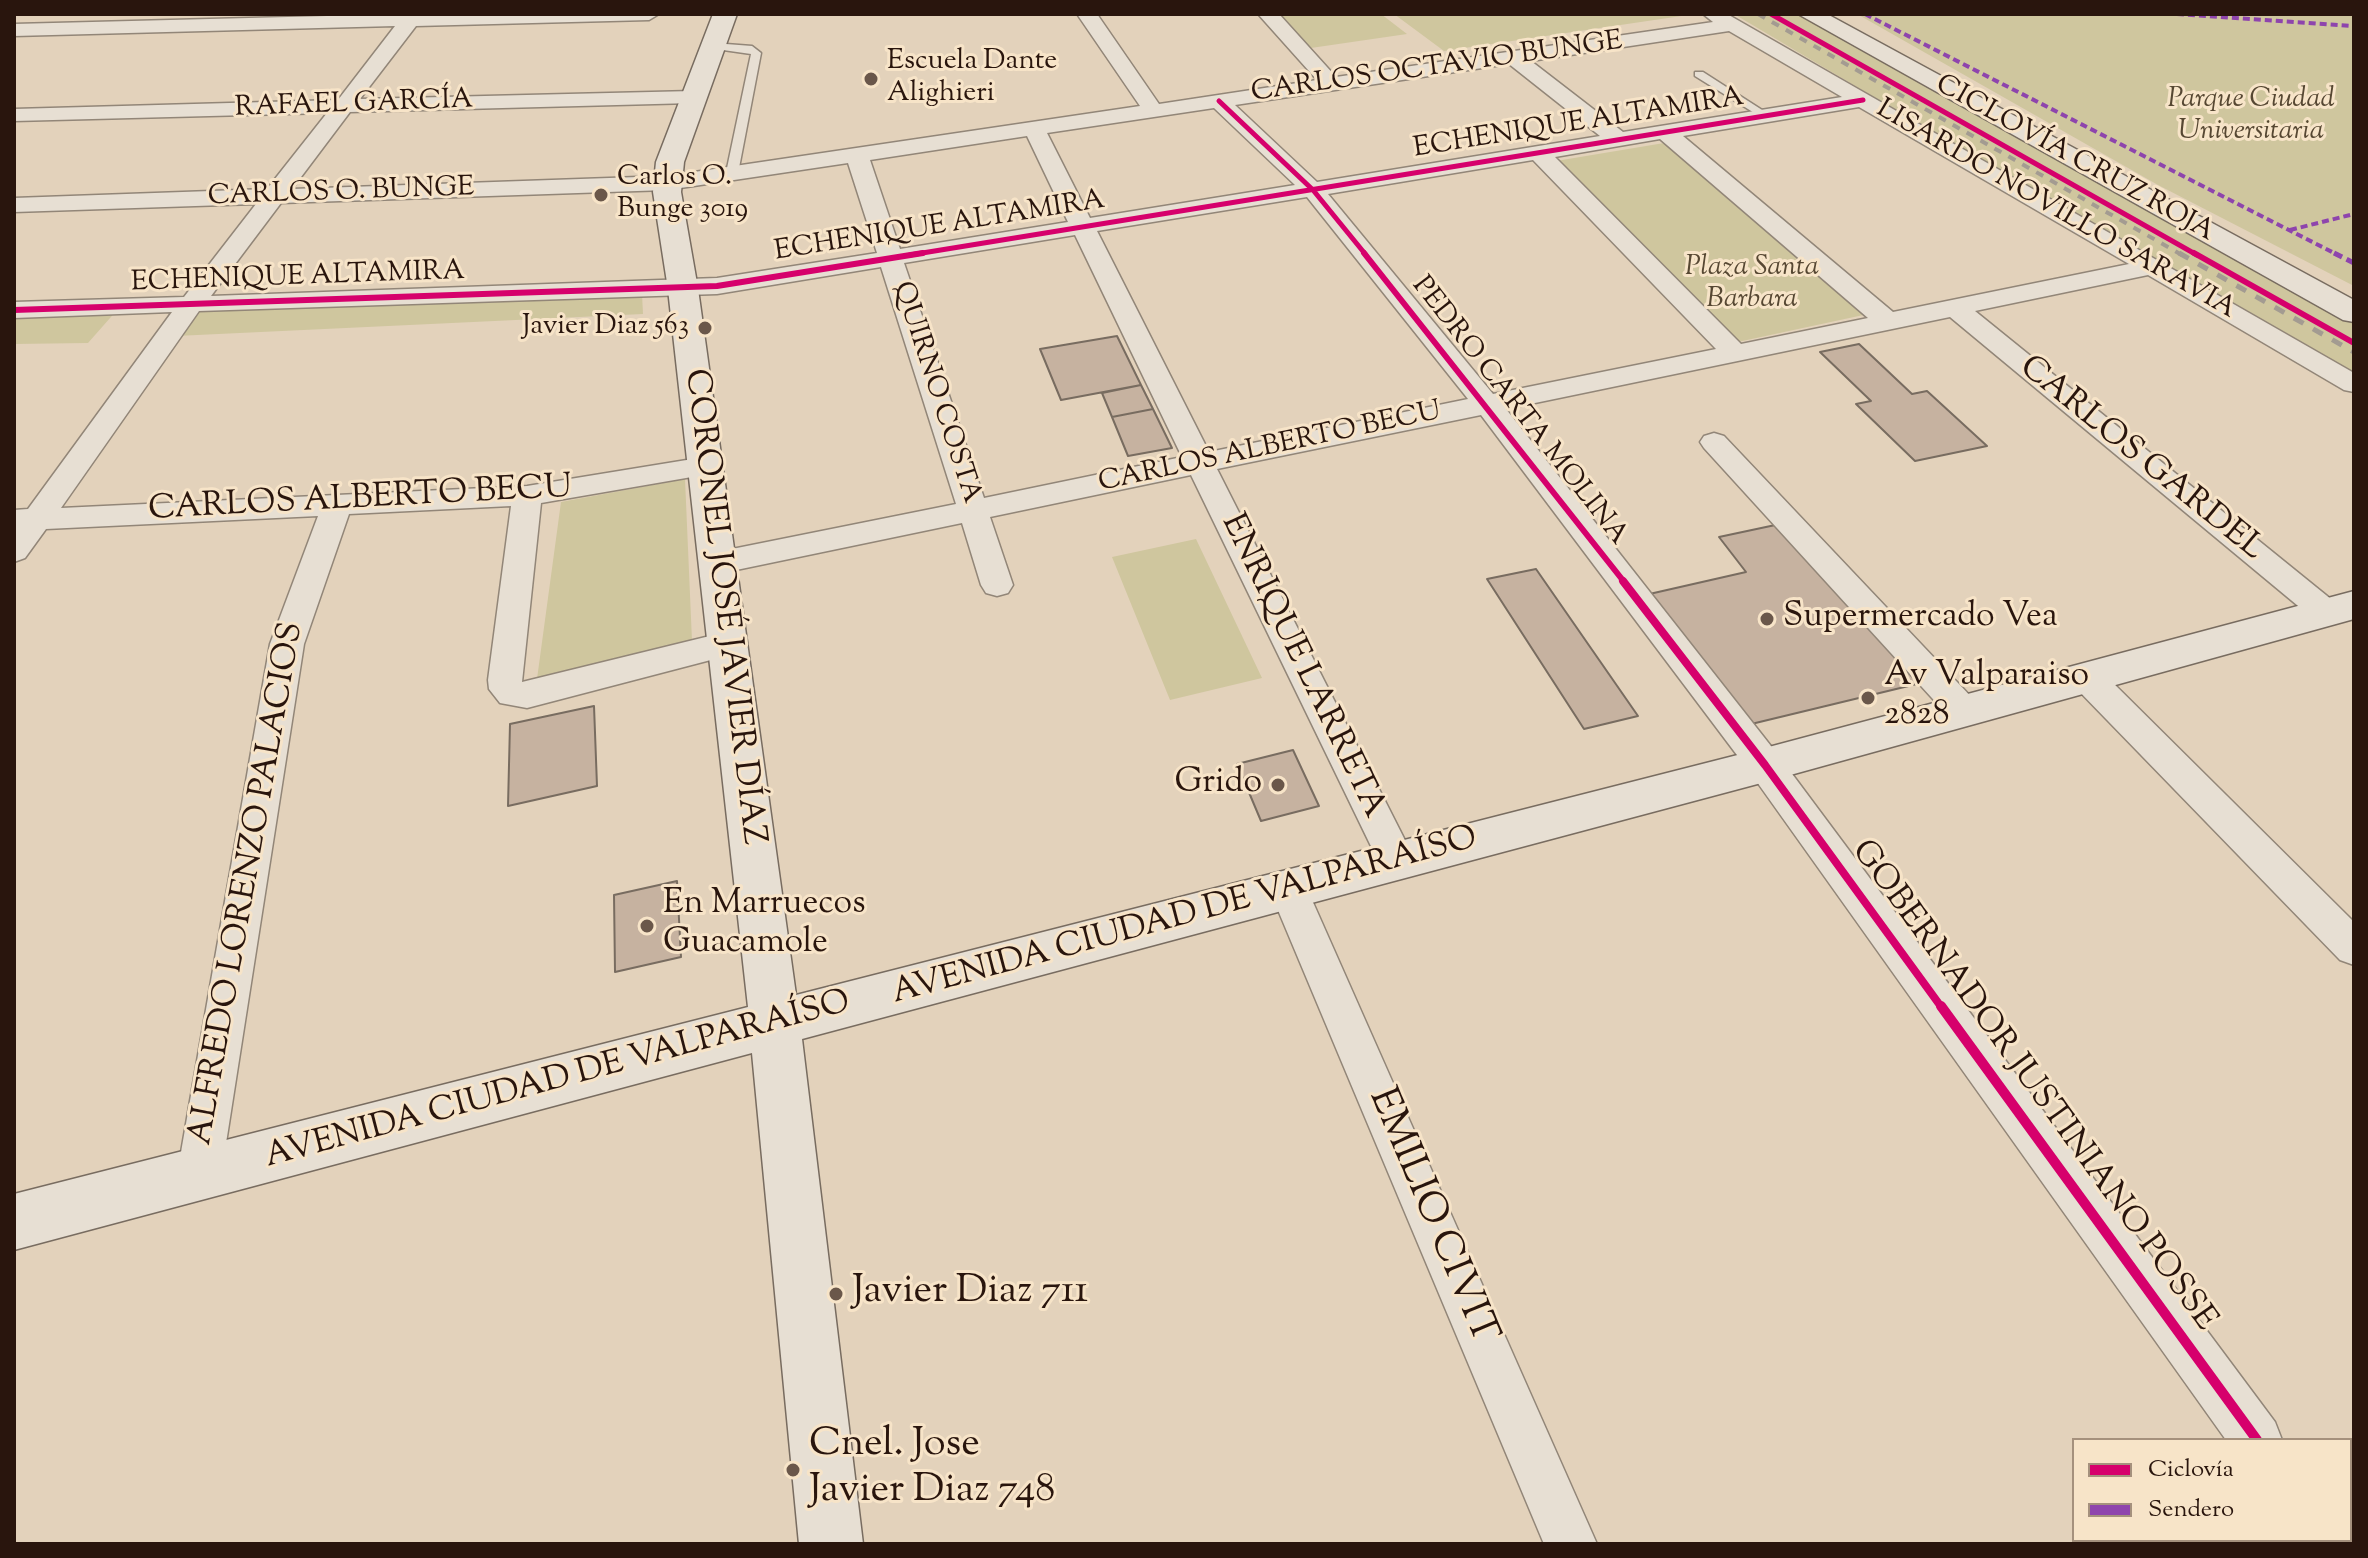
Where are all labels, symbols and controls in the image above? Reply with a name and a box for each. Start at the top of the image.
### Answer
street label: CARLOS OCTAVIO BUNGE [1249,26,1625,112]
place label: Escuela Dante Alighieri [887,46,1057,112]
street label: CICLOVÍA CRUZ ROJA [1929,69,2219,251]
marker: Escuela Dante Alighieri [862,70,880,88]
street label: ECHENIQUE ALTAMIRA [1411,82,1747,168]
park label: Parque Ciudad Universitaria [2167,84,2335,150]
street label: RAFAEL GARCÍA [234,85,474,127]
street label: LISARDO NOVILLO SARAVIA [1869,94,2241,328]
place label: Carlos O. Bunge 3019 [617,162,748,228]
street label: CARLOS O. BUNGE [207,173,475,215]
street label: ECHENIQUE ALTAMIRA [772,185,1108,271]
marker: Carlos O. Bunge 3019 [592,186,610,204]
park label: Plaza Santa Barbara [1685,252,1819,318]
street label: ECHENIQUE ALTAMIRA [130,256,466,302]
street label: PEDRO CARTA MOLINA [1403,271,1633,553]
street label: QUIRNO COSTA [883,278,987,508]
place label: Javier Diaz 563 [522,311,689,345]
marker: Javier Diaz 563 [696,319,714,337]
street label: CARLOS GARDEL [2010,349,2270,571]
street label: CORONEL JOSÉ JAVIER DÍAZ [673,367,771,847]
street label: CARLOS ALBERTO BECU [1096,396,1444,502]
street label: CARLOS ALBERTO BECU [147,470,573,532]
street label: ENRIQUE LARRETA [1210,508,1392,826]
place label: Supermercado Vea [1783,599,2058,639]
marker: Supermercado Vea [1758,610,1776,628]
street label: ALFREDO LORENZO PALACIOS [183,619,315,1149]
place label: Av Valparaiso 2828 [1884,658,2089,738]
marker: Av Valparaiso 2828 [1859,689,1877,707]
place label: Grido [1174,765,1262,805]
marker: Grido [1269,776,1287,794]
street label: AVENIDA CIUDAD DE VALPARAÍSO [888,820,1482,1016]
street label: GOBERNADOR JUSTINIANO POSSE [1840,834,2224,1340]
place label: En Marruecos Guacamole [663,886,866,966]
marker: En Marruecos Guacamole [638,917,656,935]
street label: AVENIDA CIUDAD DE VALPARAÍSO [261,984,855,1180]
street label: EMILIO CIVIT [1355,1082,1505,1352]
place label: Javier Diaz 711 [852,1270,1088,1318]
marker: Javier Diaz 711 [827,1285,845,1303]
place label: Cnel. Jose Javier Diaz 748 [809,1423,1055,1517]
legend [2072,1438,2352,1542]
text: Ciclovía [2148,1453,2234,1487]
marker: Cnel. Jose Javier Diaz 748 [784,1461,802,1479]
text: Sendero [2148,1493,2234,1527]

